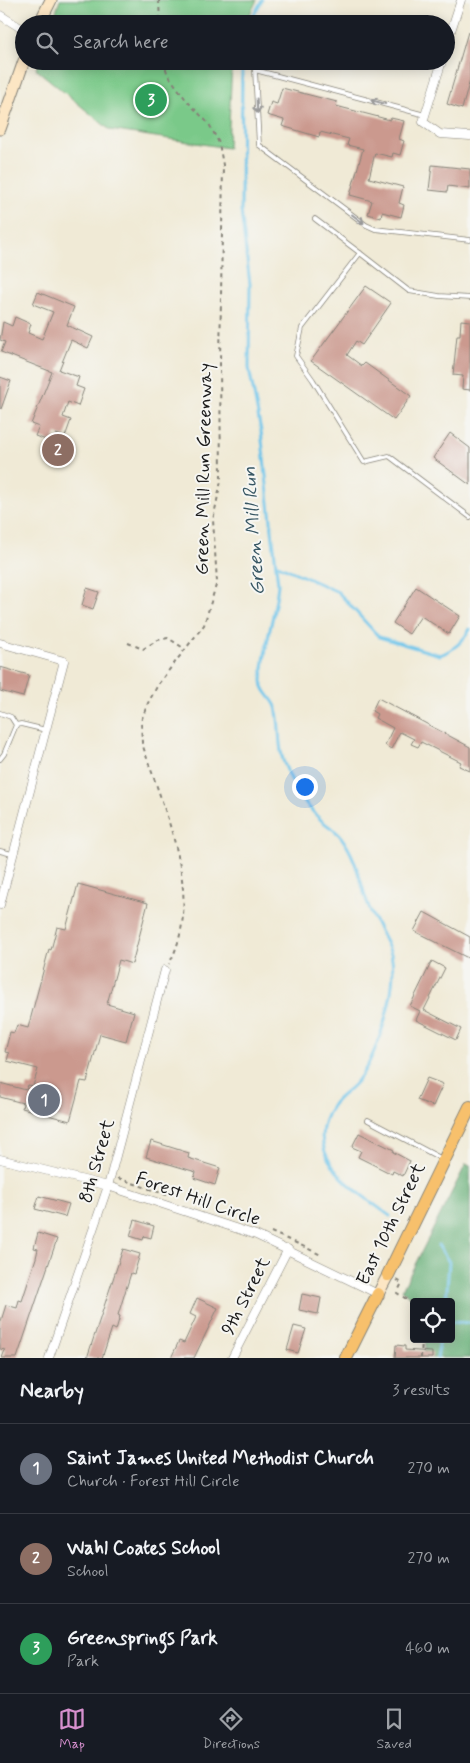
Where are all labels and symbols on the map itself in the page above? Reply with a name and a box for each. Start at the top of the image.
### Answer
pin: 3 [135,81,167,119]
one-way arrow [253,97,262,113]
one-way arrow [370,97,386,106]
one-way arrow [351,213,364,224]
street label: Green Mill Run Greenway [190,363,219,575]
pin: 2 [42,431,74,469]
water label: Green Mill Run [236,466,272,596]
your location [292,774,318,800]
pin: 1 [28,1081,60,1119]
street label: 8th Street [73,1116,121,1206]
street label: East 10th Street [350,1158,432,1290]
street label: Forest Hill Circle [132,1166,264,1232]
street label: 9th Street [216,1253,276,1339]

